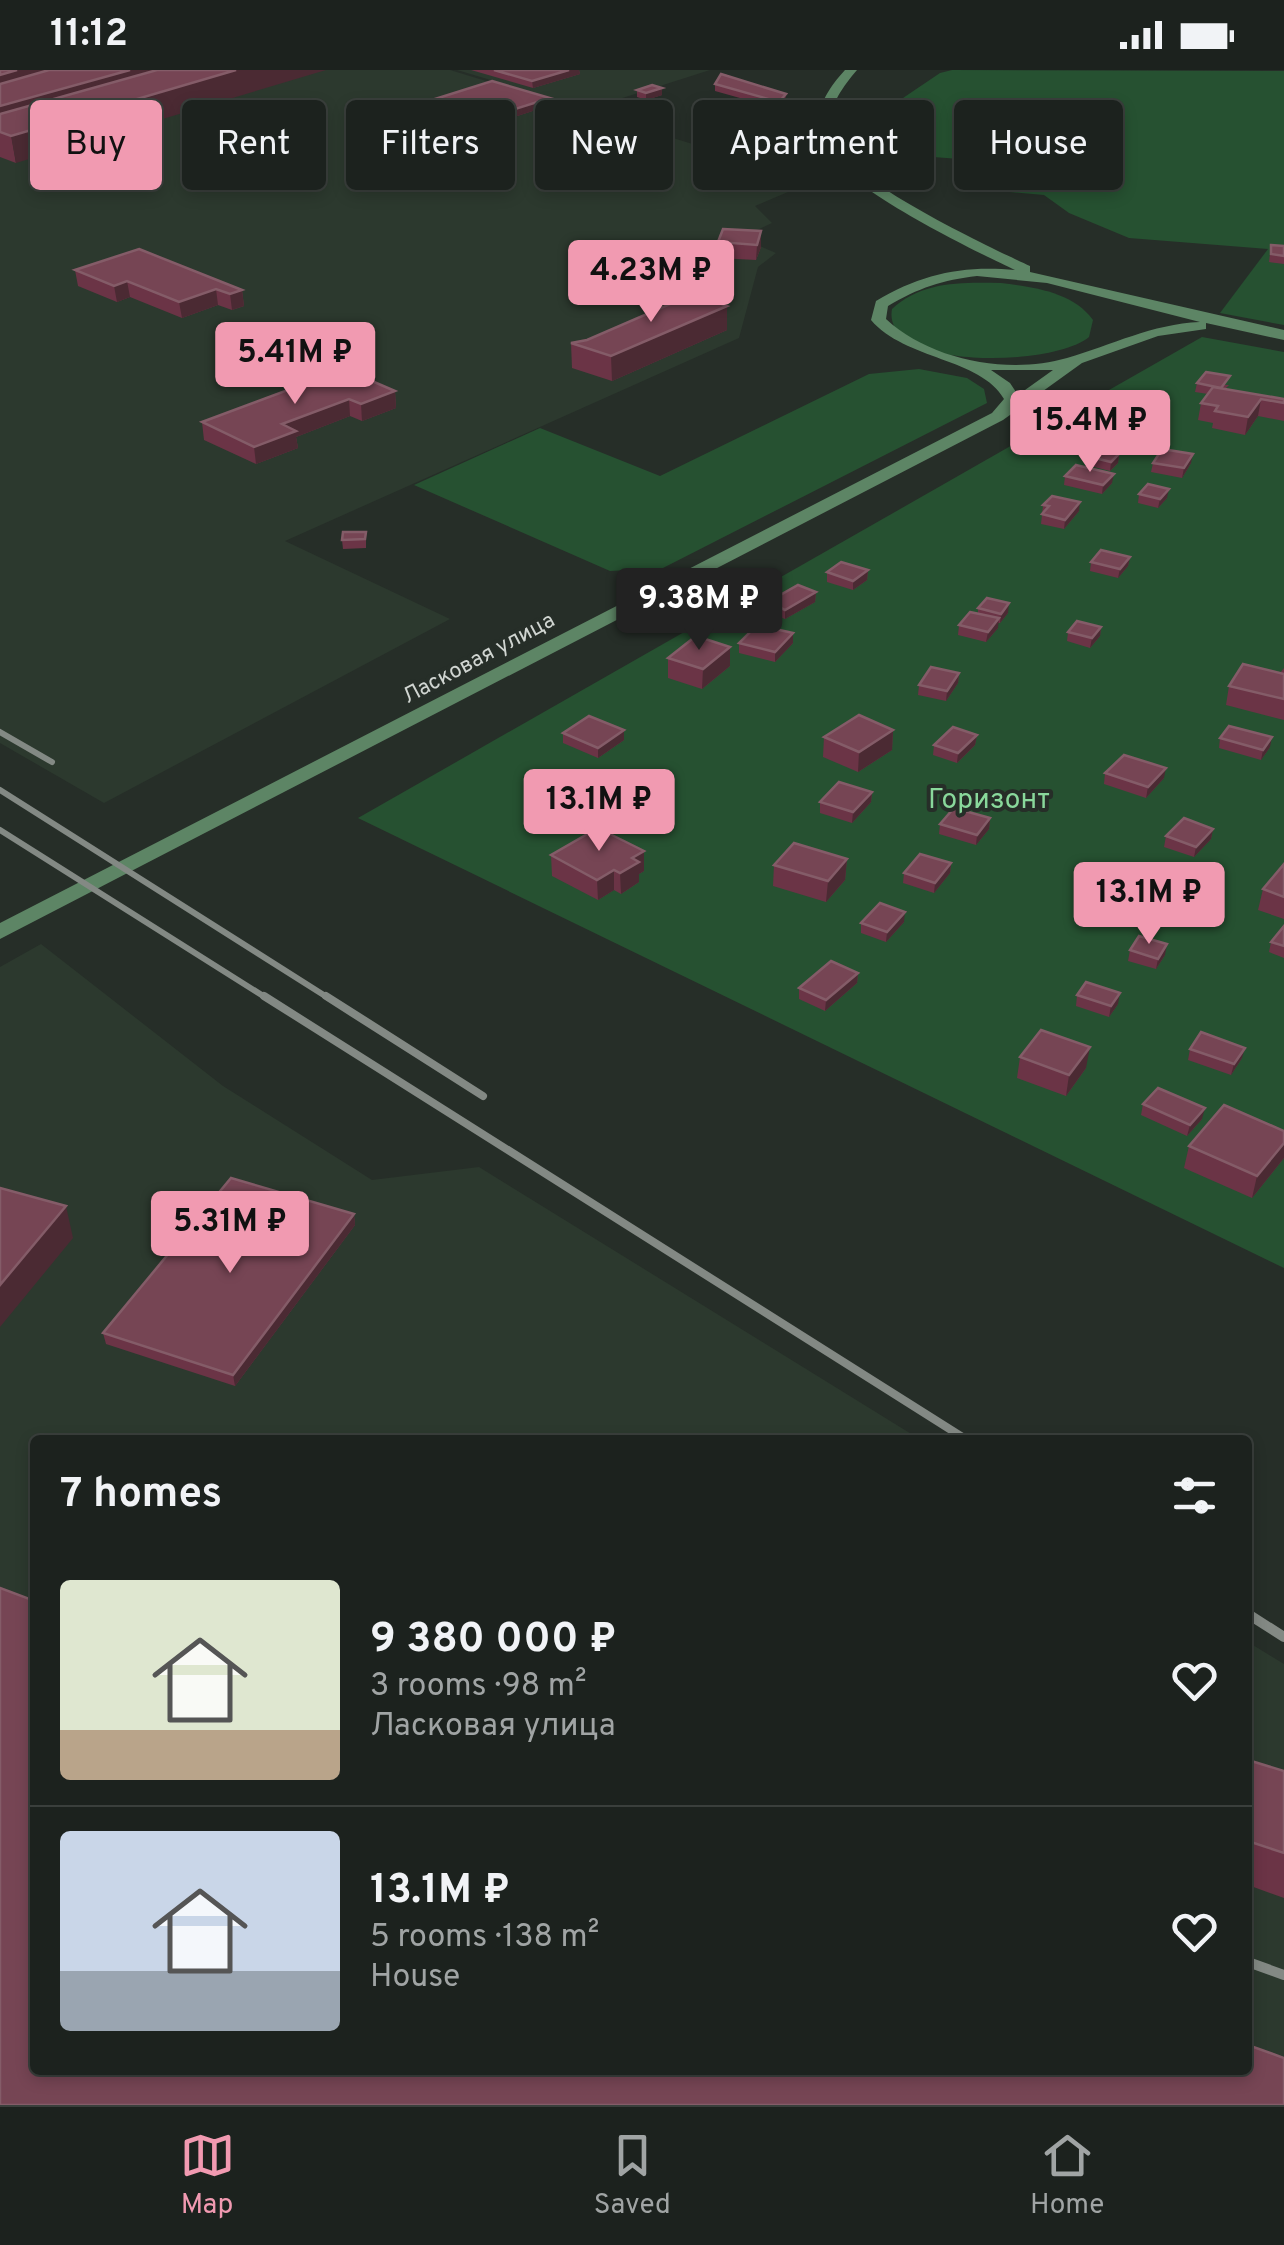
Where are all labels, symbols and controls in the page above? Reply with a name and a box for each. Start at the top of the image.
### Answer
text: 11:12 [50,11,128,60]
chip: Buy [30,100,162,190]
chip: Rent [182,100,326,190]
chip: Filters [346,100,515,190]
chip: New [535,100,673,190]
chip: Apartment [693,100,934,190]
chip: House [954,100,1123,190]
pin: 4.23M ₽ [559,240,743,325]
text: 4.23M ₽ [590,252,712,292]
pin: 5.41M ₽ [203,322,387,407]
text: 5.41M ₽ [237,334,353,374]
pin: 15.4M ₽ [998,390,1182,475]
text: 15.4M ₽ [1032,402,1148,442]
pin: 9.38M ₽ [607,568,791,653]
text: 9.38M ₽ [638,580,760,620]
street label: Ласковая улица [398,608,560,711]
pin: 13.1M ₽ [507,769,691,854]
text: 13.1M ₽ [546,781,652,821]
park label: Горизонт [928,783,1050,819]
pin: 13.1M ₽ [1057,862,1241,947]
text: 13.1M ₽ [1096,874,1202,914]
pin: 5.31M ₽ [138,1191,322,1276]
text: 5.31M ₽ [173,1203,287,1243]
icon: filters [1167,1468,1222,1523]
text: 7 homes [60,1469,222,1522]
text: 9 380 000 ₽ [370,1614,617,1667]
icon: home [140,1620,260,1740]
icon: heart [1167,1653,1222,1708]
text: 3 rooms · 98 m² [370,1667,587,1707]
text: Ласковая улица [370,1707,616,1747]
text: 13.1M ₽ [370,1865,510,1918]
icon: home [140,1871,260,1991]
icon: heart [1167,1904,1222,1959]
text: 5 rooms · 138 m² [370,1918,599,1958]
text: House [370,1958,460,1998]
tab: Map [180,2128,235,2224]
tab: Saved [594,2128,671,2224]
tab: Home [1030,2128,1104,2224]

